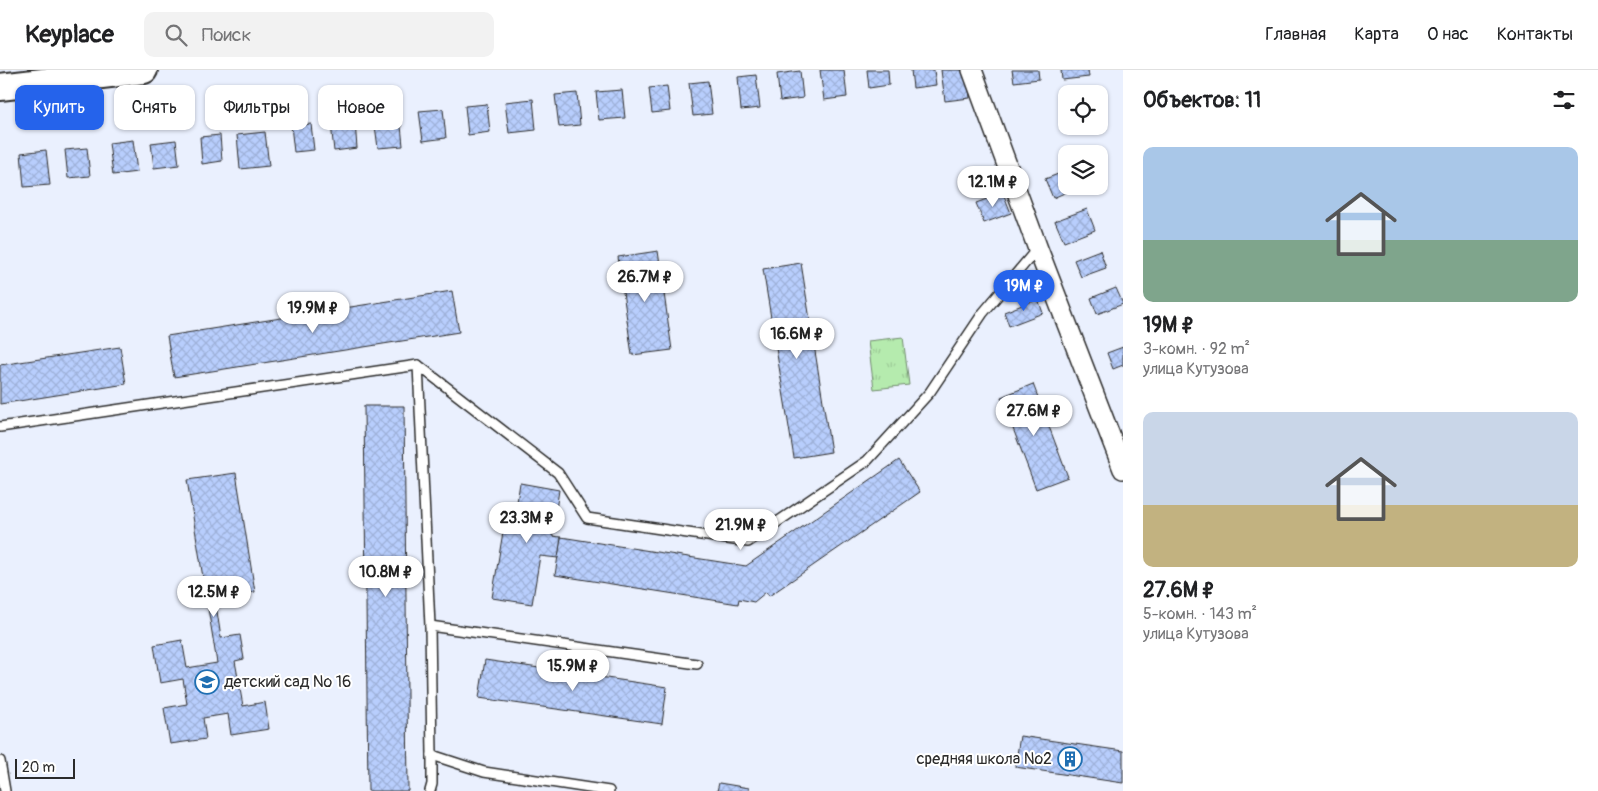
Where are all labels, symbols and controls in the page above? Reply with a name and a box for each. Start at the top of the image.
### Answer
search box [144,12,494,57]
text: Keyplace [25,20,114,49]
icon: search [162,21,190,49]
text: Поиск [202,23,251,47]
text: Главная [1265,23,1326,46]
text: Карта [1354,23,1399,46]
text: О нас [1427,23,1469,46]
text: Контакты [1497,23,1573,46]
chip: Купить [15,85,104,130]
chip: Снять [114,85,195,130]
chip: Фильтры [205,85,308,130]
chip: Новое [318,85,403,130]
map controls [1058,85,1108,195]
button: locate [1058,85,1108,135]
icon: filters [1550,86,1578,114]
text: Объектов: 11 [1143,87,1261,114]
button: layers [1058,145,1108,195]
pin: 12.1M ₽ [947,166,1039,208]
text: 12.1M ₽ [968,172,1018,192]
icon: home [1316,179,1406,269]
pin: 26.7M ₽ [599,260,691,303]
text: 26.7M ₽ [618,267,672,287]
pin: 19M ₽ [989,270,1059,312]
text: 19M ₽ [1004,276,1044,296]
pin: 19.9M ₽ [267,292,359,334]
text: 19.9M ₽ [288,298,338,318]
text: 19M ₽ [1143,312,1194,339]
pin: 16.6M ₽ [751,318,843,360]
text: 16.6M ₽ [771,324,823,344]
text: 3-комн. · 92 m² [1143,339,1250,359]
text: улица Кутузова [1143,359,1249,379]
pin: 27.6M ₽ [988,394,1080,437]
text: 27.6M ₽ [1007,401,1061,421]
icon: home [1316,444,1406,534]
pin: 23.3M ₽ [481,502,573,544]
text: 23.3M ₽ [500,508,554,528]
pin: 21.9M ₽ [695,508,787,551]
text: 21.9M ₽ [715,515,767,535]
pin: 10.8M ₽ [340,556,432,598]
text: 10.8M ₽ [359,562,413,582]
pin: 12.5M ₽ [168,576,260,618]
text: 27.6M ₽ [1143,577,1215,604]
text: 12.5M ₽ [188,582,240,602]
text: 5-комн. · 143 m² [1143,604,1257,624]
text: улица Кутузова [1143,624,1249,644]
pin: 15.9M ₽ [527,650,619,692]
text: 15.9M ₽ [547,656,599,676]
school or university icon: детский сад № 16 [194,669,220,695]
place label: детский сад № 16 [224,672,351,692]
building icon: средняя школа №2 [1057,746,1083,772]
place label: средняя школа №2 [916,749,1052,769]
scale bar [15,756,75,779]
text: 20 m [22,759,55,776]

